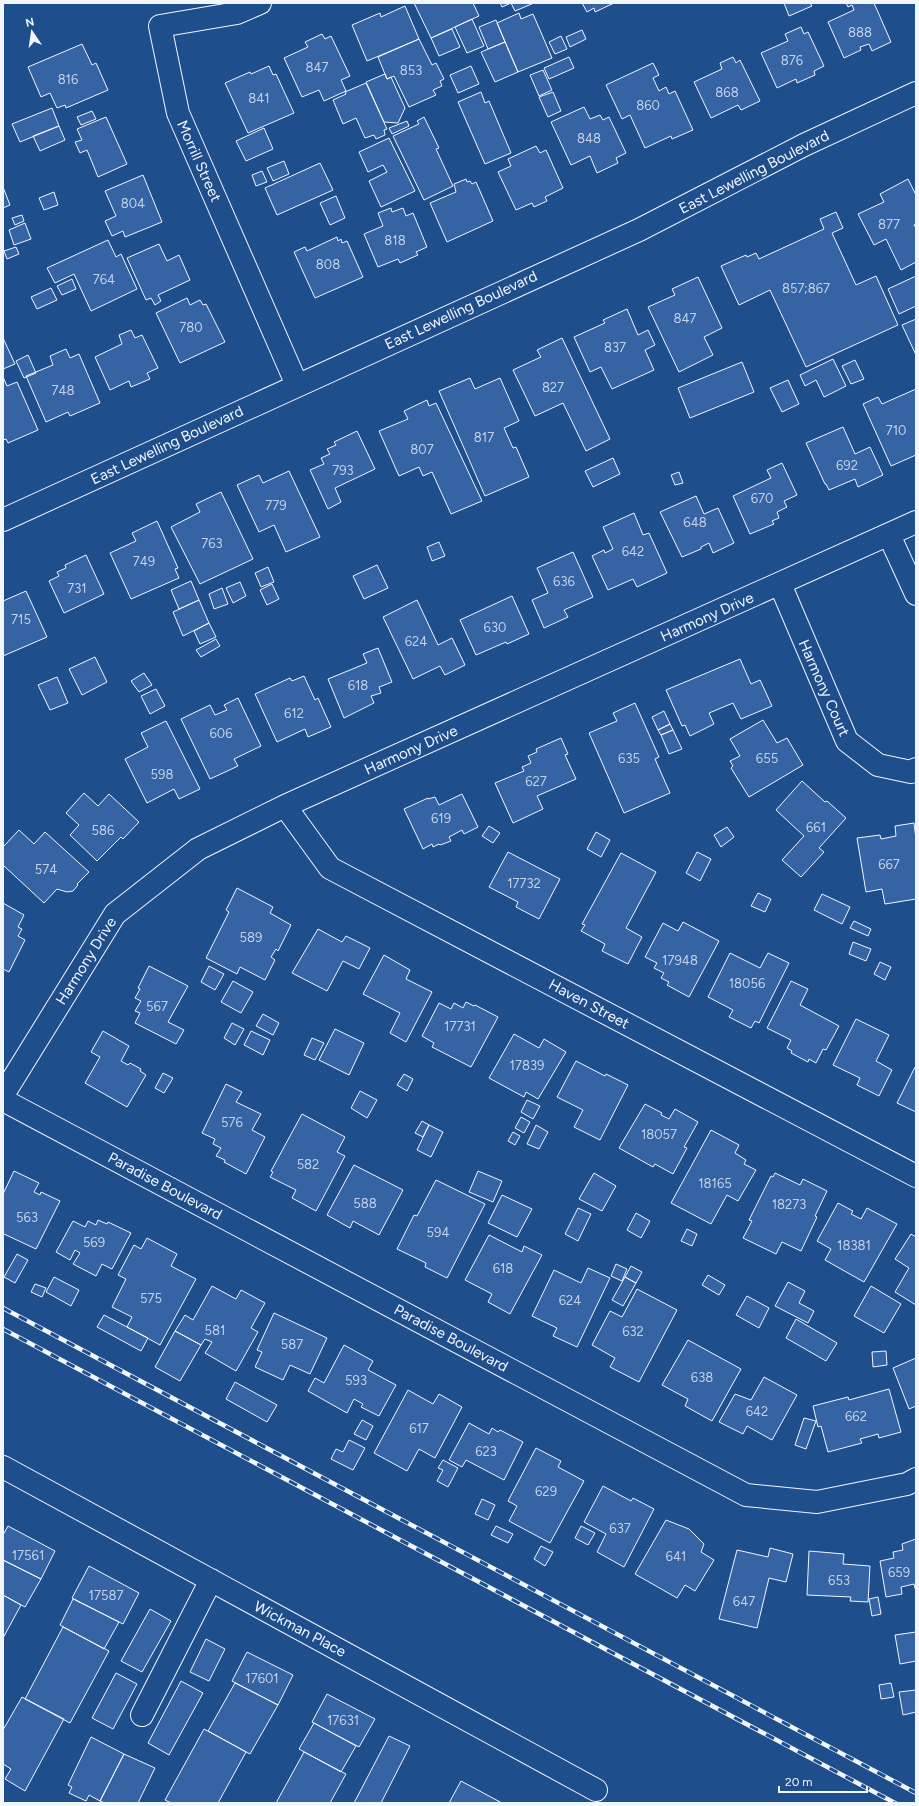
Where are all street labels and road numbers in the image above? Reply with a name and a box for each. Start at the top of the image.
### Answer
street label: Morrill Street [173,117,225,205]
street label: East Lewelling Boulevard [676,126,832,218]
street label: East Lewelling Boulevard [382,267,540,353]
street label: East Lewelling Boulevard [88,402,246,488]
street label: Harmony Drive [658,588,756,646]
street label: Harmony Court [795,637,853,739]
street label: Harmony Drive [362,721,460,779]
street label: Harmony Drive [52,914,120,1008]
street label: Haven Street [546,975,633,1033]
street label: Paradise Boulevard [105,1148,225,1224]
street label: Paradise Boulevard [391,1300,511,1376]
street label: Wickman Place [251,1597,349,1661]

